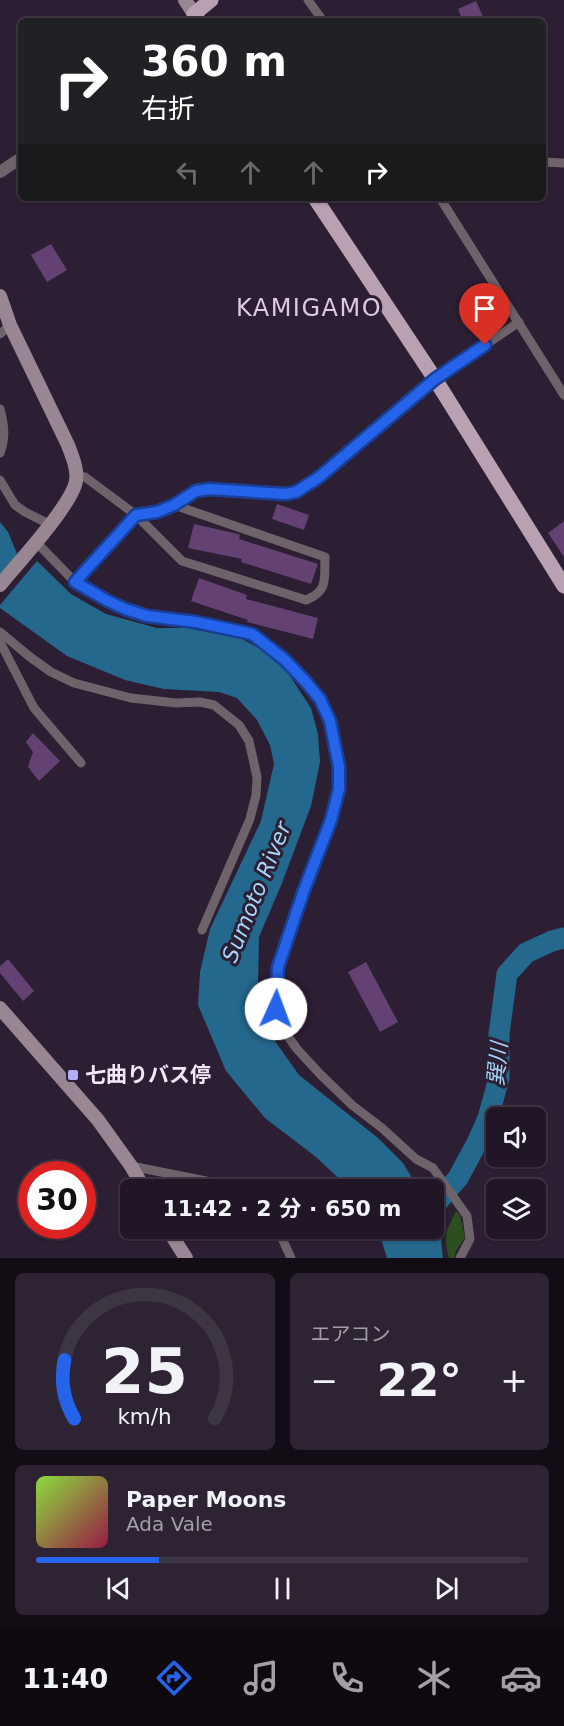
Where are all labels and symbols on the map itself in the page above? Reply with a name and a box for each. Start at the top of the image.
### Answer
pin [459,283,510,345]
district label: KAMIGAMO [236,294,382,322]
water label: Sumoto River [217,817,297,966]
position arrow [244,977,308,1041]
water label: 巽川 [483,1039,512,1087]
place label: 七曲りバス停 [85,1063,211,1087]
marker: 七曲りバス停 [66,1068,80,1082]
speed limit sign: 30 [18,1161,96,1239]

